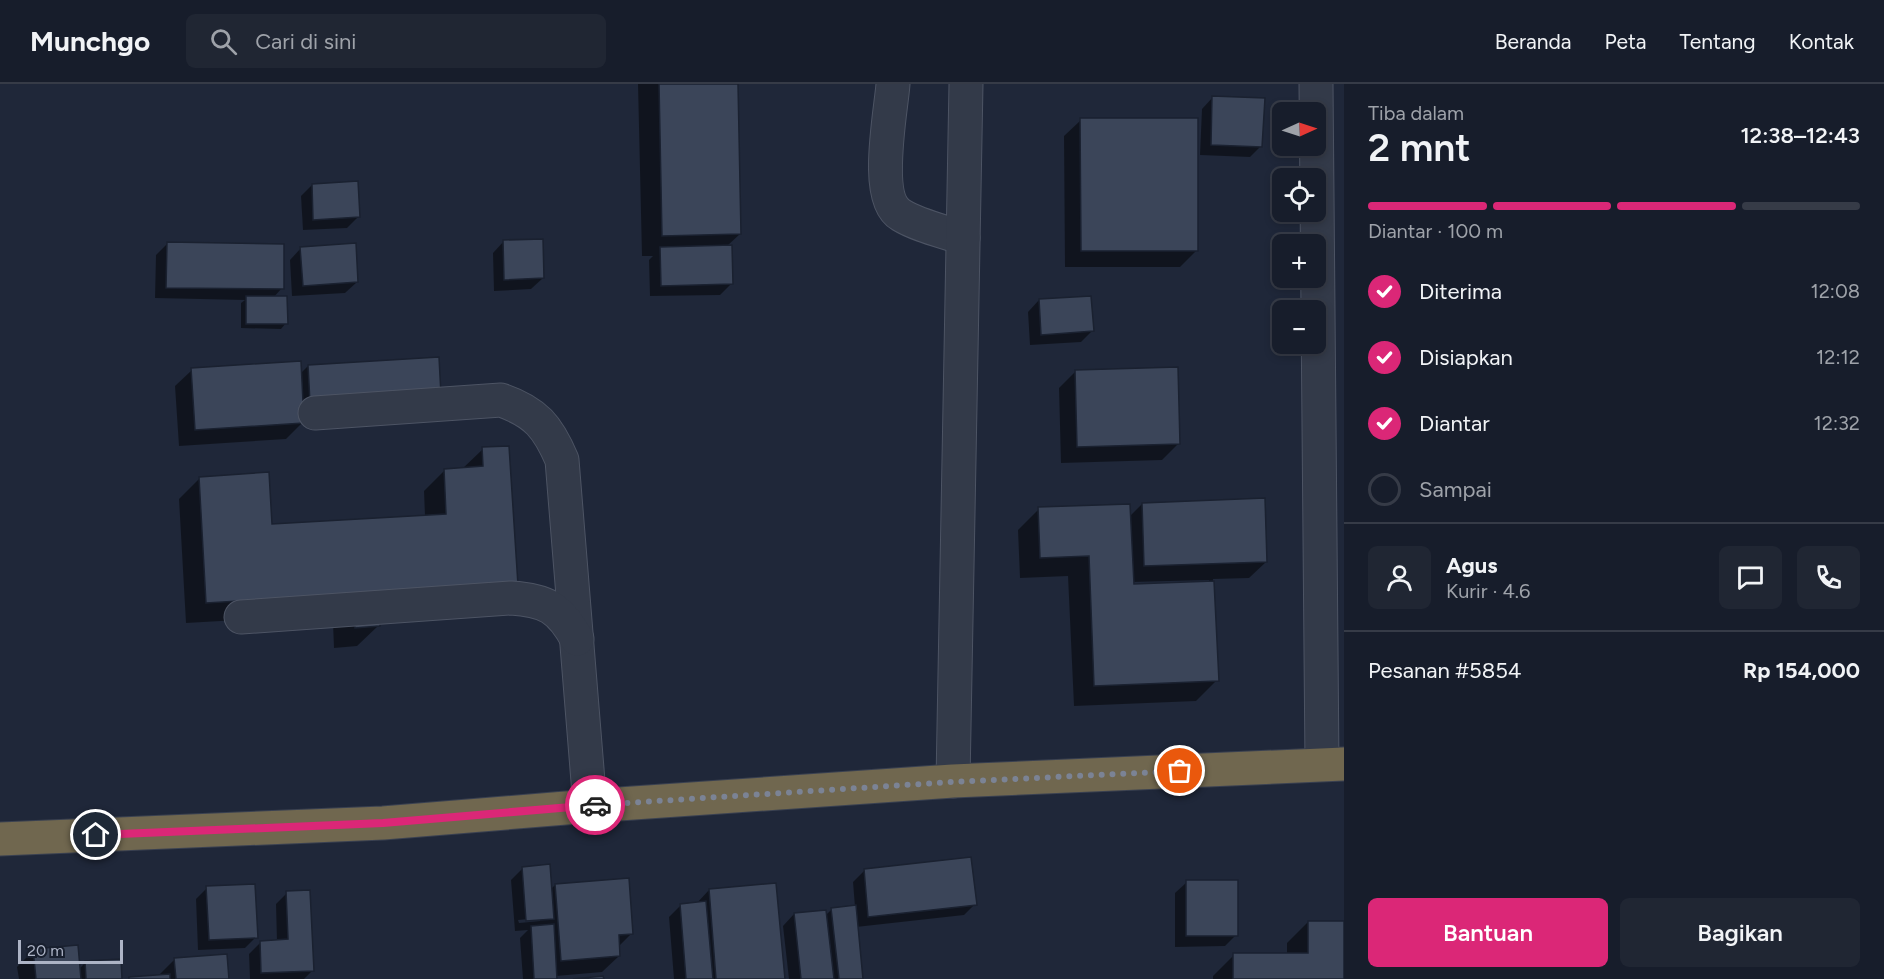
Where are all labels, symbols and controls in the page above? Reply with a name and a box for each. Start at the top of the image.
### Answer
search box [186,14,606,68]
text: Munchgo [30,24,150,58]
icon: search [207,25,240,58]
text: Cari di sini [255,28,356,55]
text: Beranda [1495,29,1572,54]
text: Peta [1605,29,1647,54]
text: Tentang [1680,29,1756,54]
text: Kontak [1789,29,1854,54]
text: Tiba dalam [1368,101,1464,125]
north arrow [1272,102,1326,156]
map controls [1272,102,1326,354]
text: 12:38–12:43 [1740,122,1860,149]
text: 2 mnt [1368,124,1471,171]
button: locate [1272,168,1326,222]
text: Diantar · 100 m [1368,219,1503,243]
button: + [1272,234,1326,288]
icon: check [1368,275,1401,308]
text: Diterima [1419,278,1502,305]
text: 12:08 [1810,279,1860,303]
button: − [1272,300,1326,354]
icon: check [1368,341,1401,374]
text: Disiapkan [1419,344,1513,371]
text: 12:12 [1816,345,1860,369]
icon: check [1368,407,1401,440]
text: Diantar [1419,410,1490,437]
text: 12:32 [1813,411,1860,435]
text: Sampai [1419,476,1492,503]
button: person [1368,546,1431,609]
button: chat [1719,546,1782,609]
button: phone [1797,546,1860,609]
text: Agus [1446,552,1497,579]
text: Kurir · 4.6 [1446,579,1530,603]
text: Pesanan #5854 [1368,657,1522,684]
text: Rp 154,000 [1743,657,1860,684]
pin [1154,745,1205,796]
icon: bag [1163,754,1196,787]
courier [565,775,625,835]
icon: car [579,789,612,822]
pin [70,809,121,860]
icon: home [79,818,112,851]
button: Bantuan [1368,898,1608,967]
button: Bagikan [1620,898,1860,967]
scale bar [18,937,123,964]
text: 20 m [27,941,64,960]

